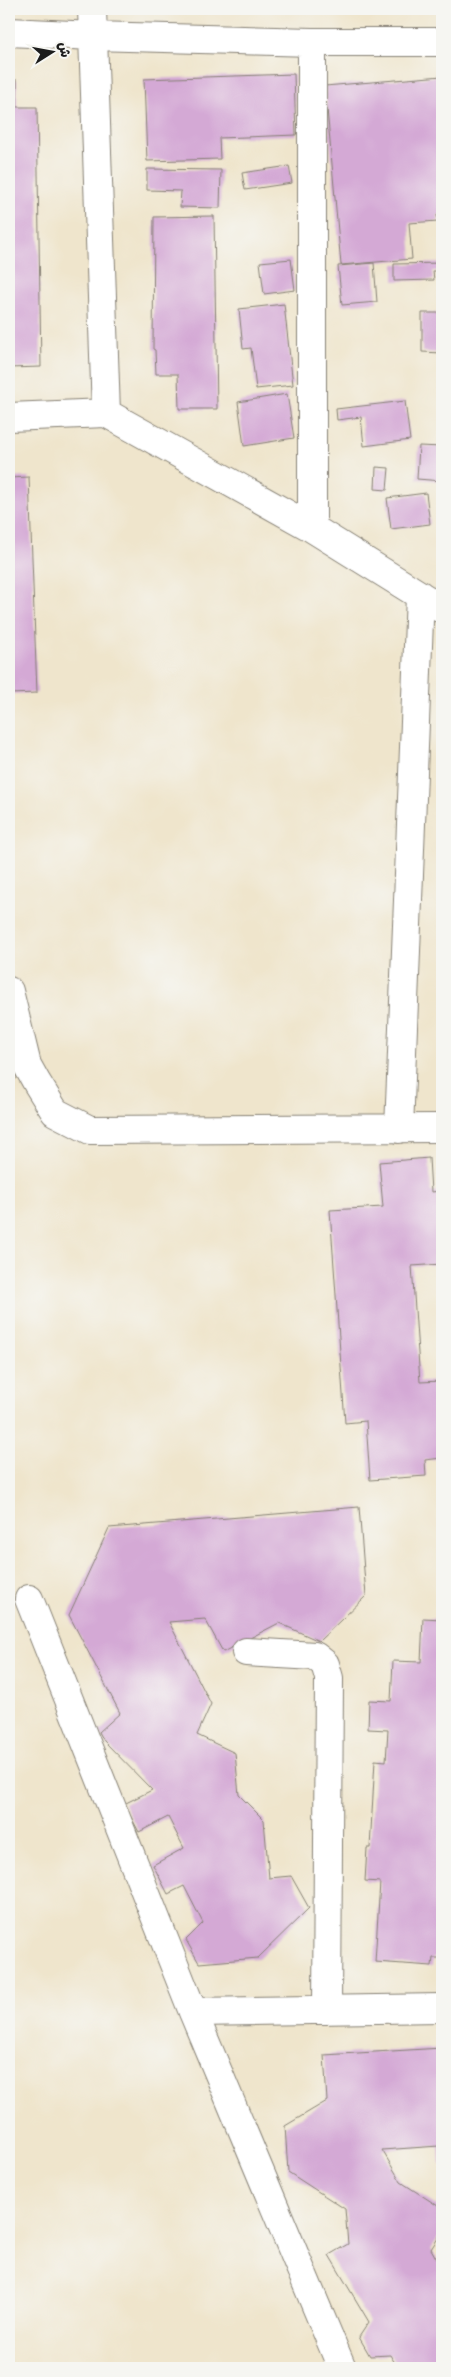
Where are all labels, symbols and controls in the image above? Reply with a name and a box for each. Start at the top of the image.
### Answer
north arrow [28,28,78,78]
text: ش [53,40,74,59]

